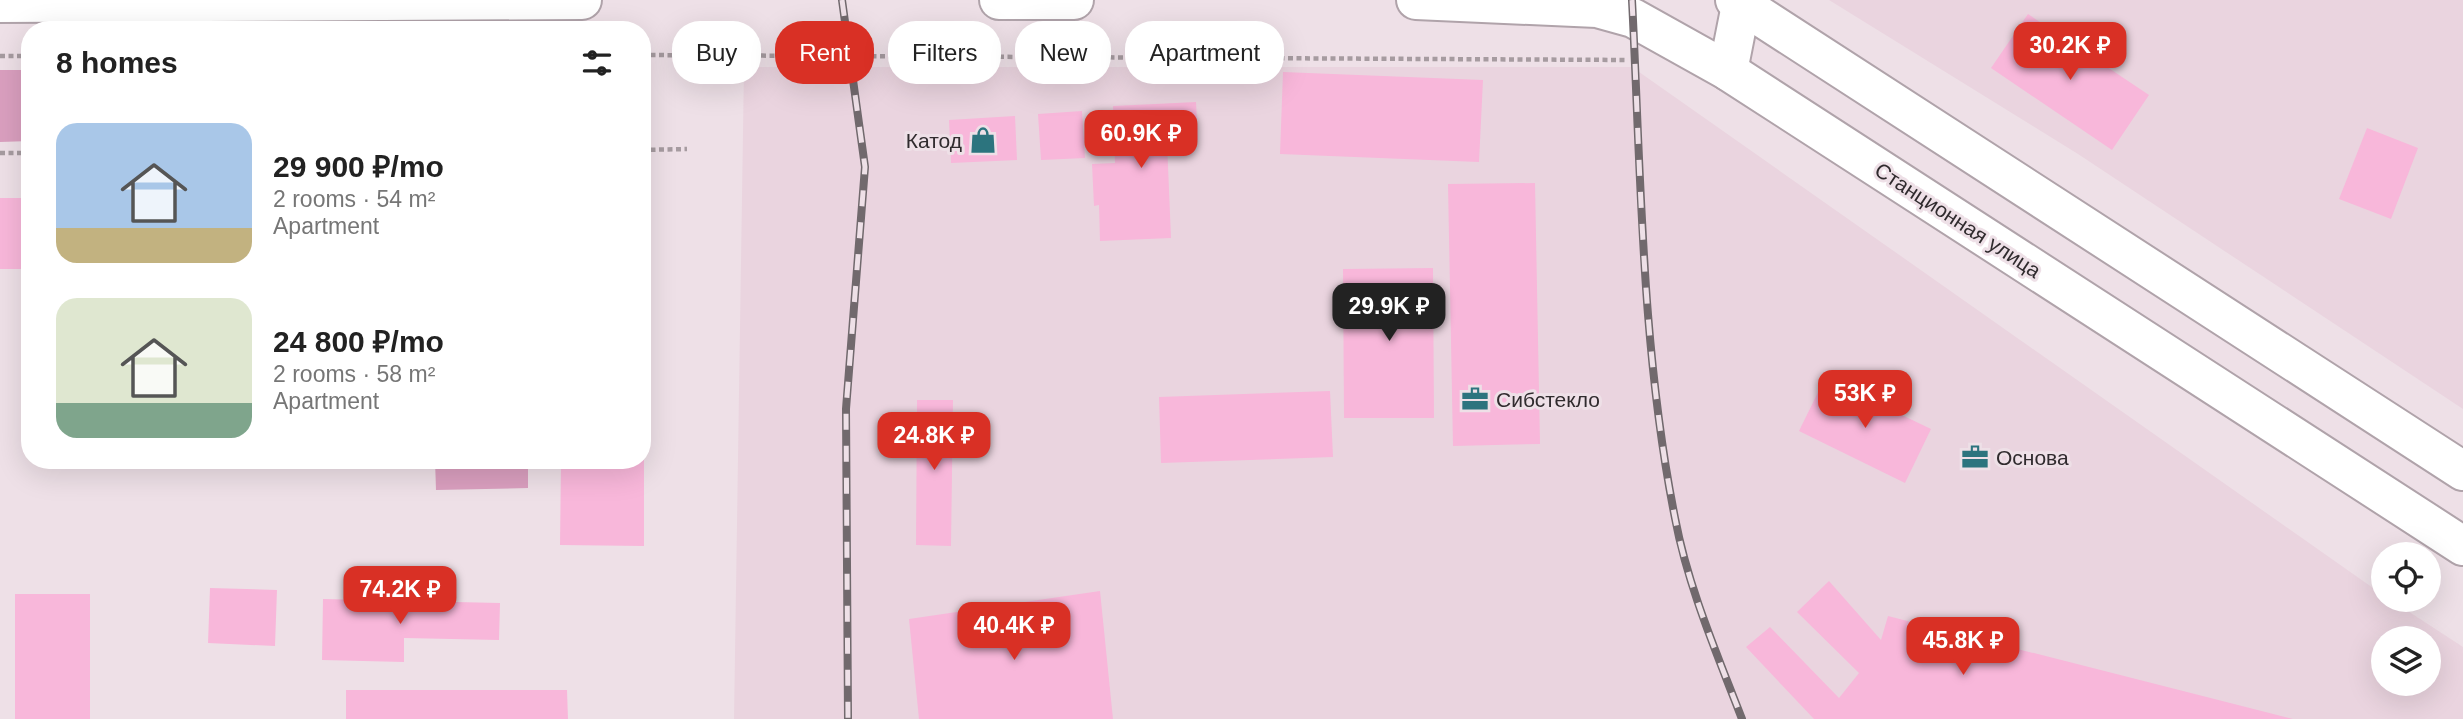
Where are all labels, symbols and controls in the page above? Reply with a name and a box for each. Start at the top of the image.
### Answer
chip: Buy [672,21,761,84]
chip: Rent [775,21,874,84]
chip: Filters [888,21,1001,84]
chip: New [1015,21,1111,84]
chip: Apartment [1125,21,1284,84]
pin: 30.2K ₽ [2005,22,2135,82]
text: 30.2K ₽ [2029,32,2111,58]
icon: filters [578,44,616,82]
text: 8 homes [56,46,178,79]
pin: 60.9K ₽ [1076,110,1206,170]
text: 60.9K ₽ [1100,120,1182,146]
shop icon: Катод [968,125,998,155]
place label: Катод [906,129,962,152]
text: 29 900 ₽/mo [273,150,444,183]
icon: home [112,151,196,235]
street label: Станционная улица [1871,158,2045,282]
text: 2 rooms · 54 m² [273,186,435,212]
text: Apartment [273,213,379,239]
pin: 29.9K ₽ [1324,284,1454,343]
text: 29.9K ₽ [1348,293,1430,319]
text: 24 800 ₽/mo [273,325,444,358]
icon: home [112,326,196,410]
text: 2 rooms · 58 m² [273,361,435,387]
pin: 53K ₽ [1816,370,1914,430]
text: 53K ₽ [1834,380,1896,406]
office icon: Сибстекло [1460,384,1490,414]
text: Apartment [273,388,379,414]
place label: Сибстекло [1496,388,1600,411]
pin: 24.8K ₽ [869,412,999,472]
text: 24.8K ₽ [893,422,975,448]
office icon: Основа [1960,442,1990,472]
place label: Основа [1996,446,2069,469]
map controls [2371,542,2441,696]
button: locate [2371,542,2441,612]
pin: 74.2K ₽ [335,566,465,626]
text: 74.2K ₽ [359,576,441,602]
pin: 40.4K ₽ [949,602,1079,662]
text: 40.4K ₽ [973,612,1055,638]
pin: 45.8K ₽ [1898,618,2028,677]
button: layers [2371,626,2441,696]
text: 45.8K ₽ [1922,627,2004,653]

